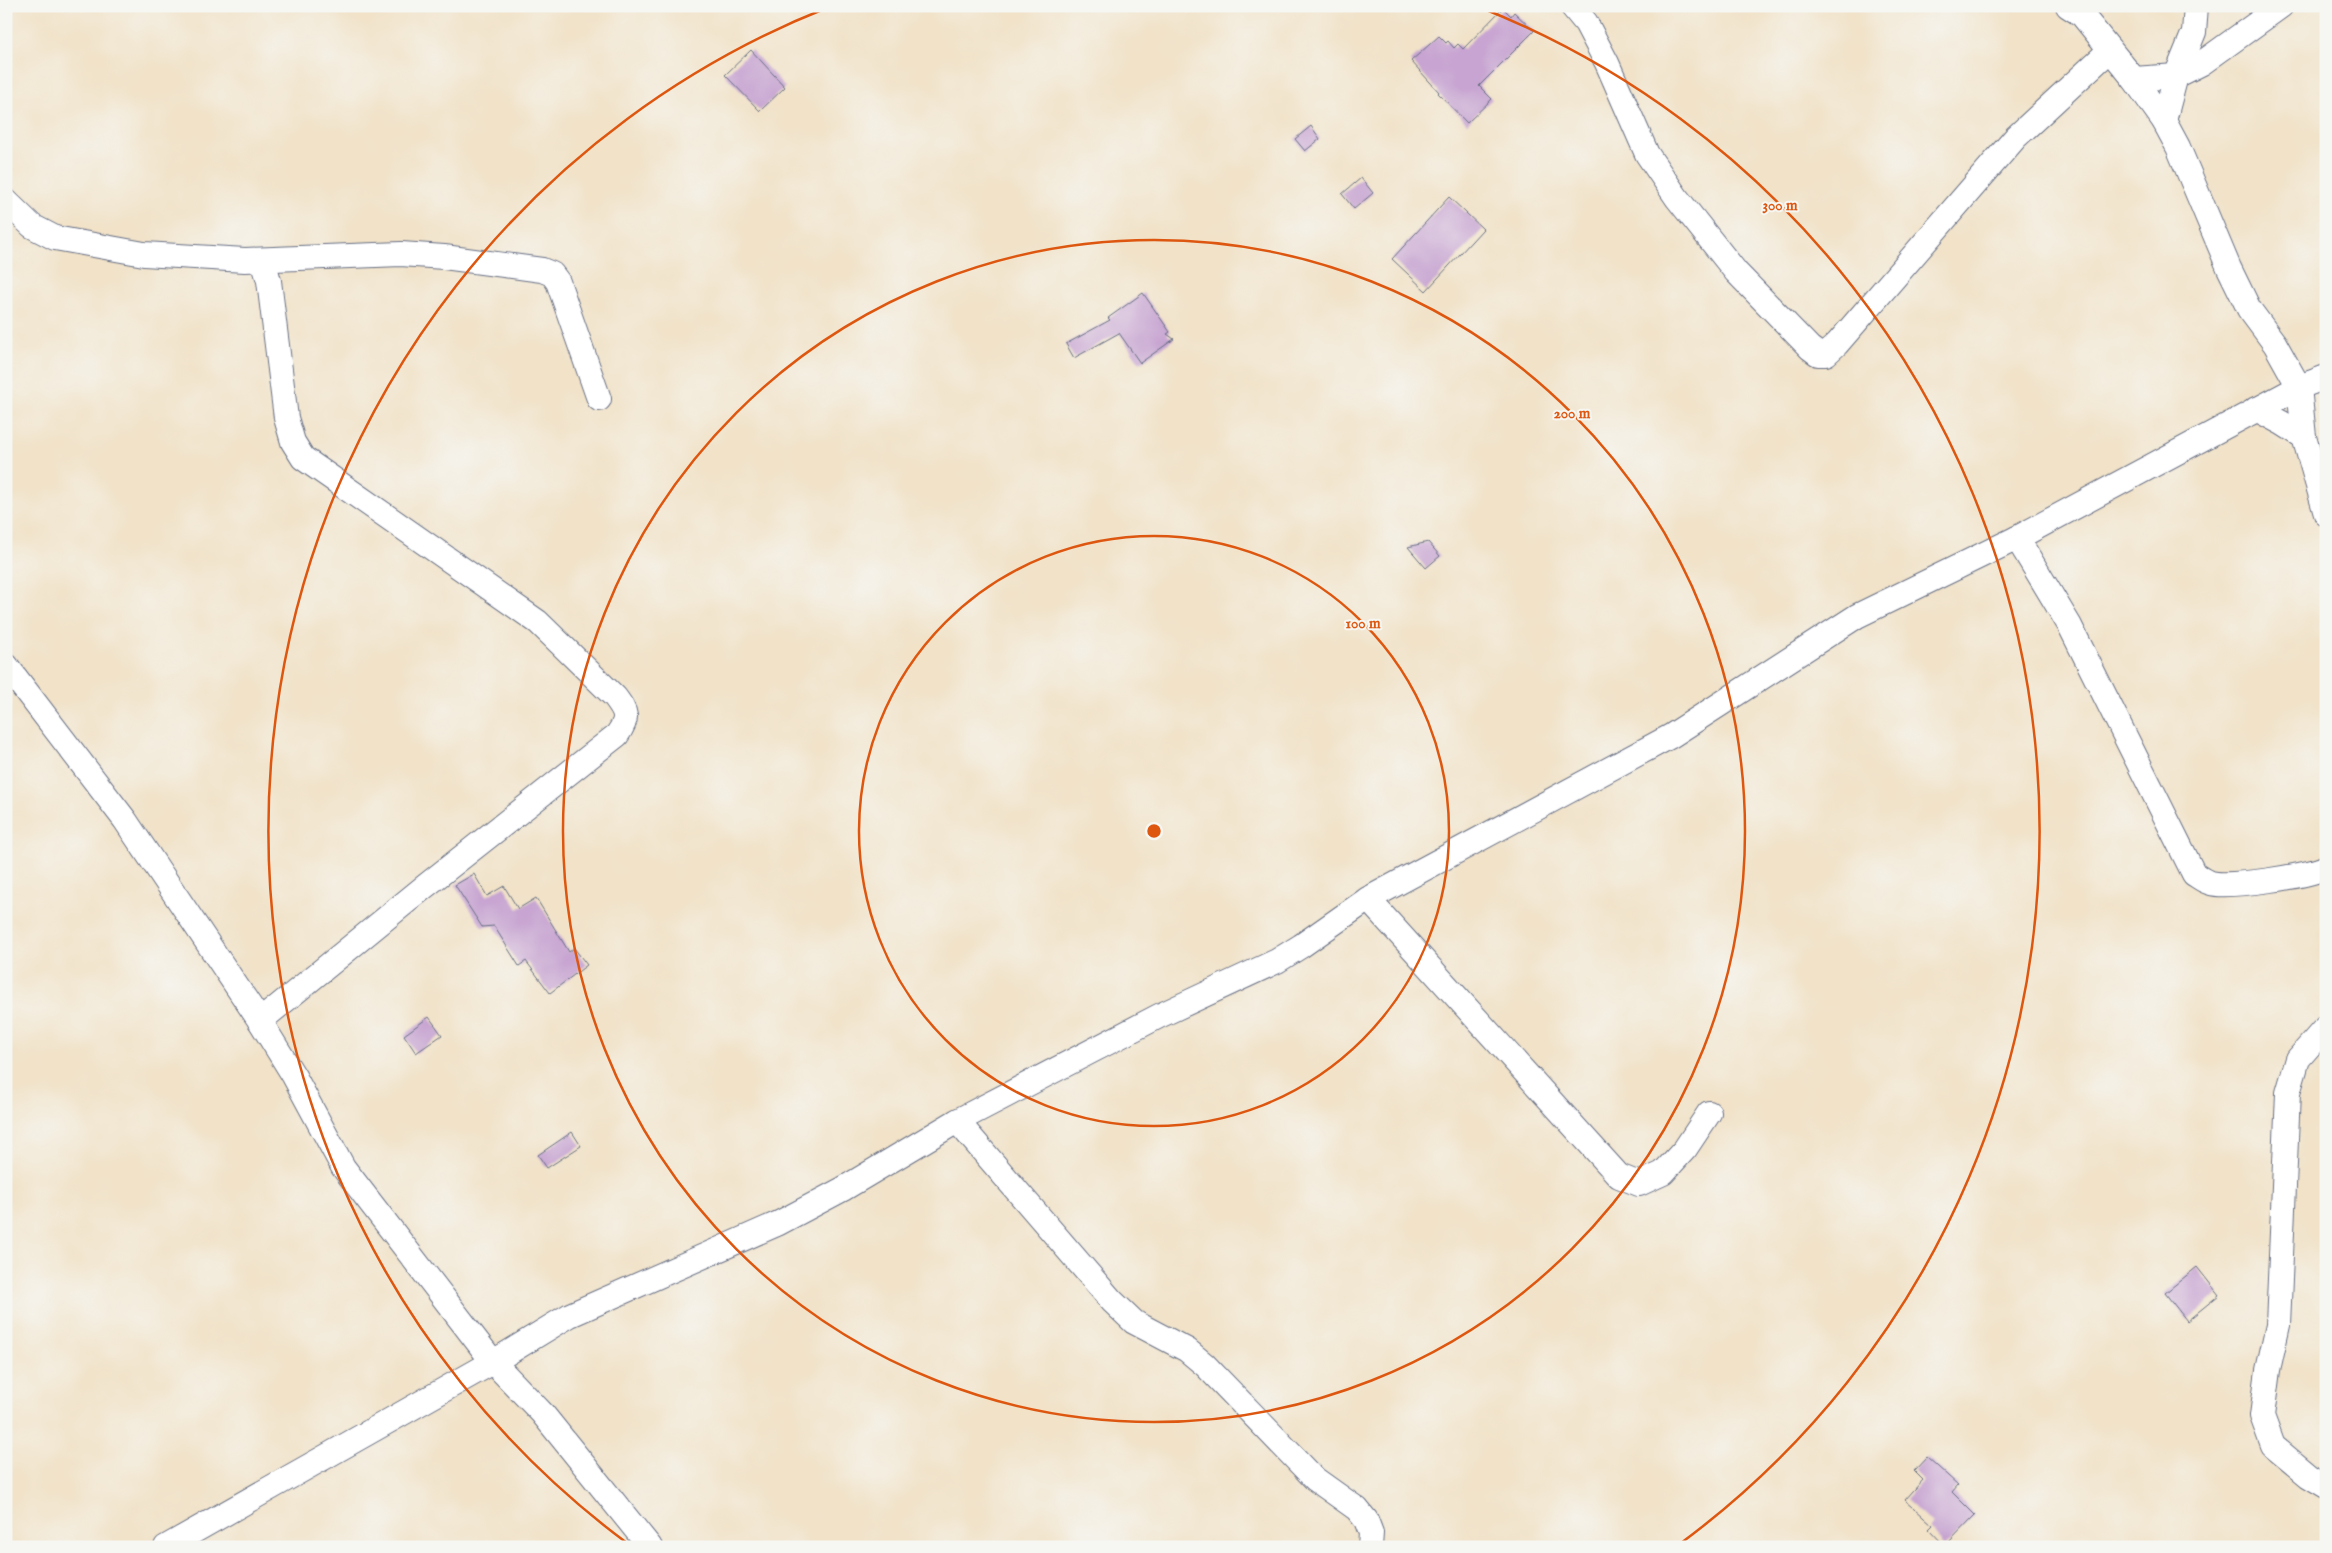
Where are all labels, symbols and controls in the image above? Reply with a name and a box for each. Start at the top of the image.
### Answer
text: 300 m [1762,196,1798,215]
text: 200 m [1554,404,1591,423]
text: 100 m [1345,614,1381,633]
centre of rings [1145,822,1163,840]

